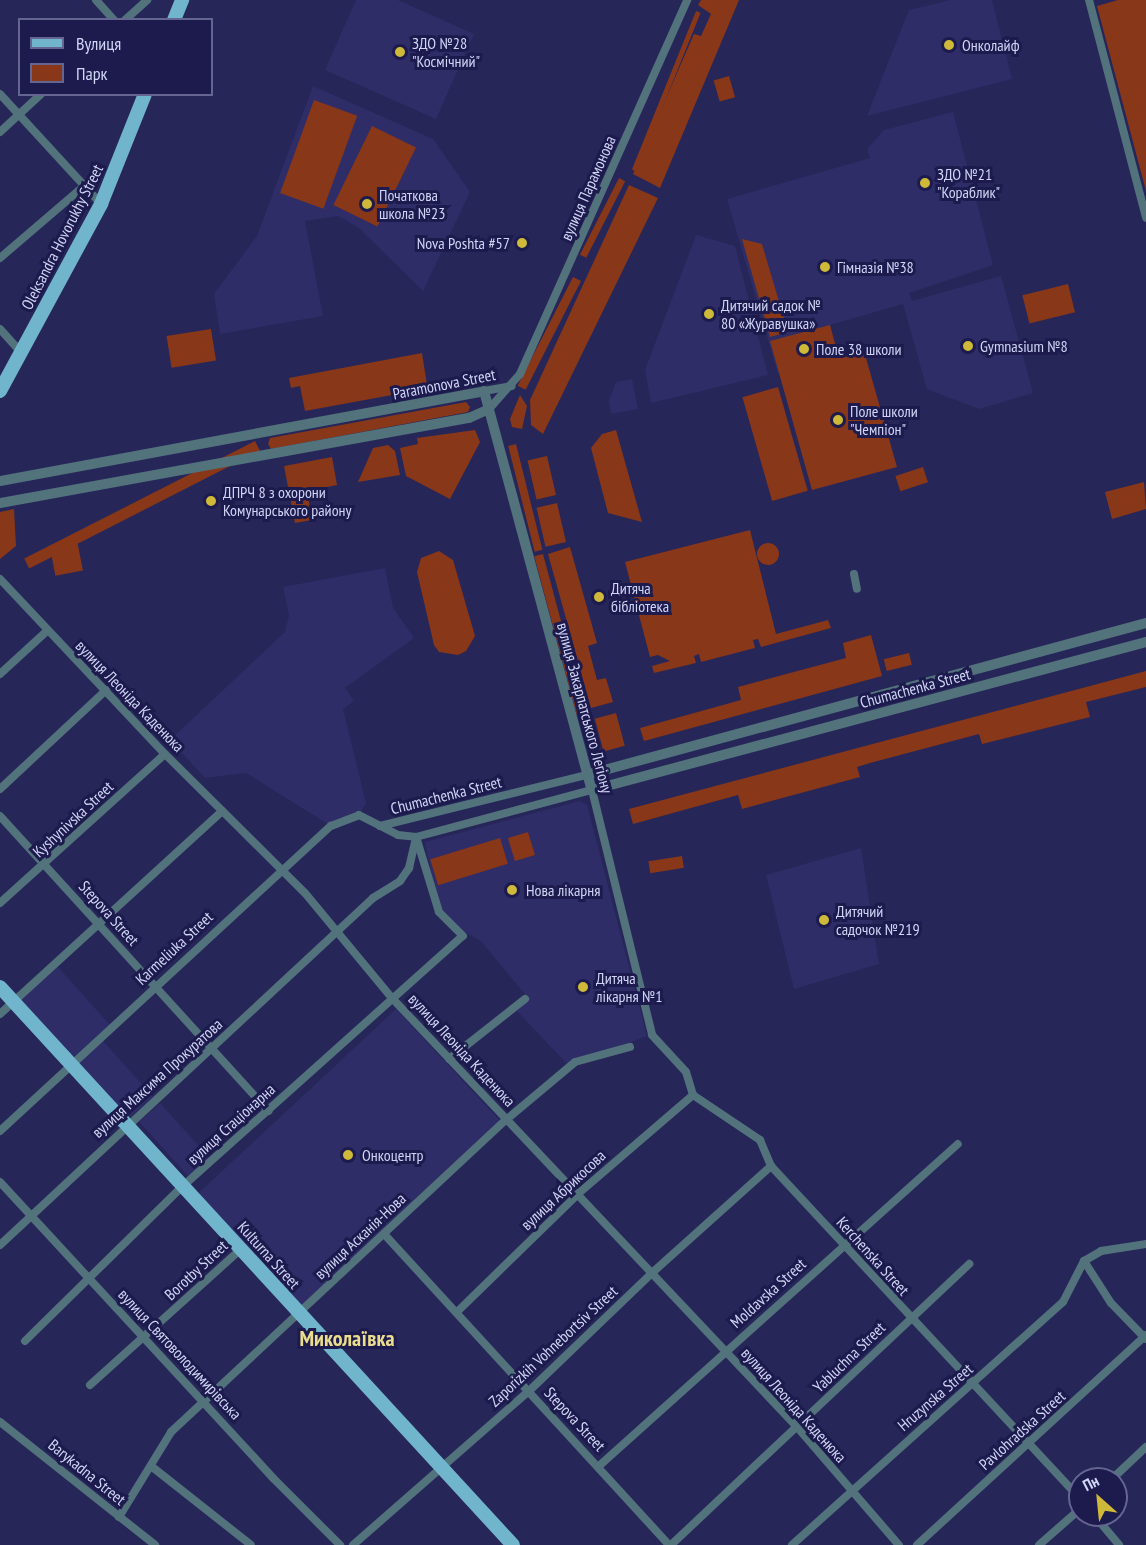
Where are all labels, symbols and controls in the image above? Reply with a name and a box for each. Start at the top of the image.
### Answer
legend [18,18,213,96]
text: Вулиця [76,32,121,55]
place label: ЗДО №28 "Космічний" [412,33,480,71]
place label: Онколайф [962,35,1019,55]
marker: Онколайф [940,36,958,54]
marker: ЗДО №28 "Космічний" [393,45,407,59]
text: Парк [76,62,107,85]
street label: вулиця Парамонова [556,133,620,243]
street label: Oleksandra Hovorukhy Street [17,161,107,313]
place label: ЗДО №21 "Кораблик" [937,164,1000,202]
marker: ЗДО №21 "Кораблик" [918,176,932,190]
place label: Початкова школа №23 [379,185,445,223]
marker: Початкова школа №23 [360,197,374,211]
place label: Nova Poshta #57 [417,233,510,253]
marker: Nova Poshta #57 [515,236,529,250]
place label: Гімназія №38 [837,257,914,277]
marker: Гімназія №38 [818,260,832,274]
place label: Дитячий садок № 80 «Журавушка» [721,295,821,333]
marker: Дитячий садок № 80 «Журавушка» [702,307,716,321]
place label: Gymnasium №8 [980,336,1068,356]
place label: Поле 38 школи [816,339,902,359]
marker: Gymnasium №8 [961,339,975,353]
marker: Поле 38 школи [797,342,811,356]
street label: Paramonova Street [391,365,497,403]
place label: Поле школи "Чемпіон" [850,401,918,439]
marker: Поле школи "Чемпіон" [831,413,845,427]
place label: ДПРЧ 8 з охорони Комунарського району [223,482,352,520]
marker: ДПРЧ 8 з охорони Комунарського району [204,494,218,508]
place label: Дитяча бібліотека [611,578,669,616]
marker: Дитяча бібліотека [592,590,606,604]
street label: вулиця Закарпатського Легіону [553,621,617,795]
street label: вулиця Леоніда Каденюка [72,636,188,756]
street label: Chumachenka Street [858,664,972,712]
street label: Chumachenka Street [389,772,503,818]
street label: Kyshynivska Street [29,777,117,861]
street label: Stepova Street [75,877,143,949]
place label: Нова лікарня [526,880,600,900]
marker: Нова лікарня [503,881,521,899]
place label: Дитячий садочок №219 [836,901,920,939]
street label: Karmeliuka Street [131,907,217,989]
marker: Дитячий садочок №219 [817,913,831,927]
place label: Дитяча лікарня №1 [596,968,662,1006]
marker: Дитяча лікарня №1 [574,978,592,996]
street label: вулиця Леоніда Каденюка [405,989,519,1111]
street label: вулиця Максима Прокуратова [88,1014,226,1142]
street label: вулиця Стаціонарна [183,1080,279,1168]
place label: Онкоцентр [362,1145,423,1165]
marker: Онкоцентр [339,1146,357,1164]
street label: вулиця Абрикосова [517,1146,609,1234]
street label: вулиця Асканія-Нова [310,1189,410,1283]
street label: Kerchenska Street [833,1213,913,1299]
street label: Kulturna Street [234,1217,304,1293]
street label: Borotby Street [160,1236,232,1304]
street label: Moldavska Street [726,1254,810,1332]
street label: Zaporizkih Vohnebortsiv Street [484,1281,622,1411]
street label: вулиця Святоволодимирівська [114,1285,246,1423]
street label: Yabluchna Street [809,1318,889,1396]
district label: Миколаївка [300,1326,394,1352]
street label: вулиця Леоніда Каденюка [737,1344,851,1466]
street label: Hruzynska Street [894,1359,976,1435]
street label: Stepova Street [541,1383,609,1455]
street label: Pavlohradska Street [975,1386,1069,1474]
street label: Barykadna Street [45,1435,129,1509]
north arrow [1068,1467,1128,1527]
text: Пн [1079,1470,1102,1495]

